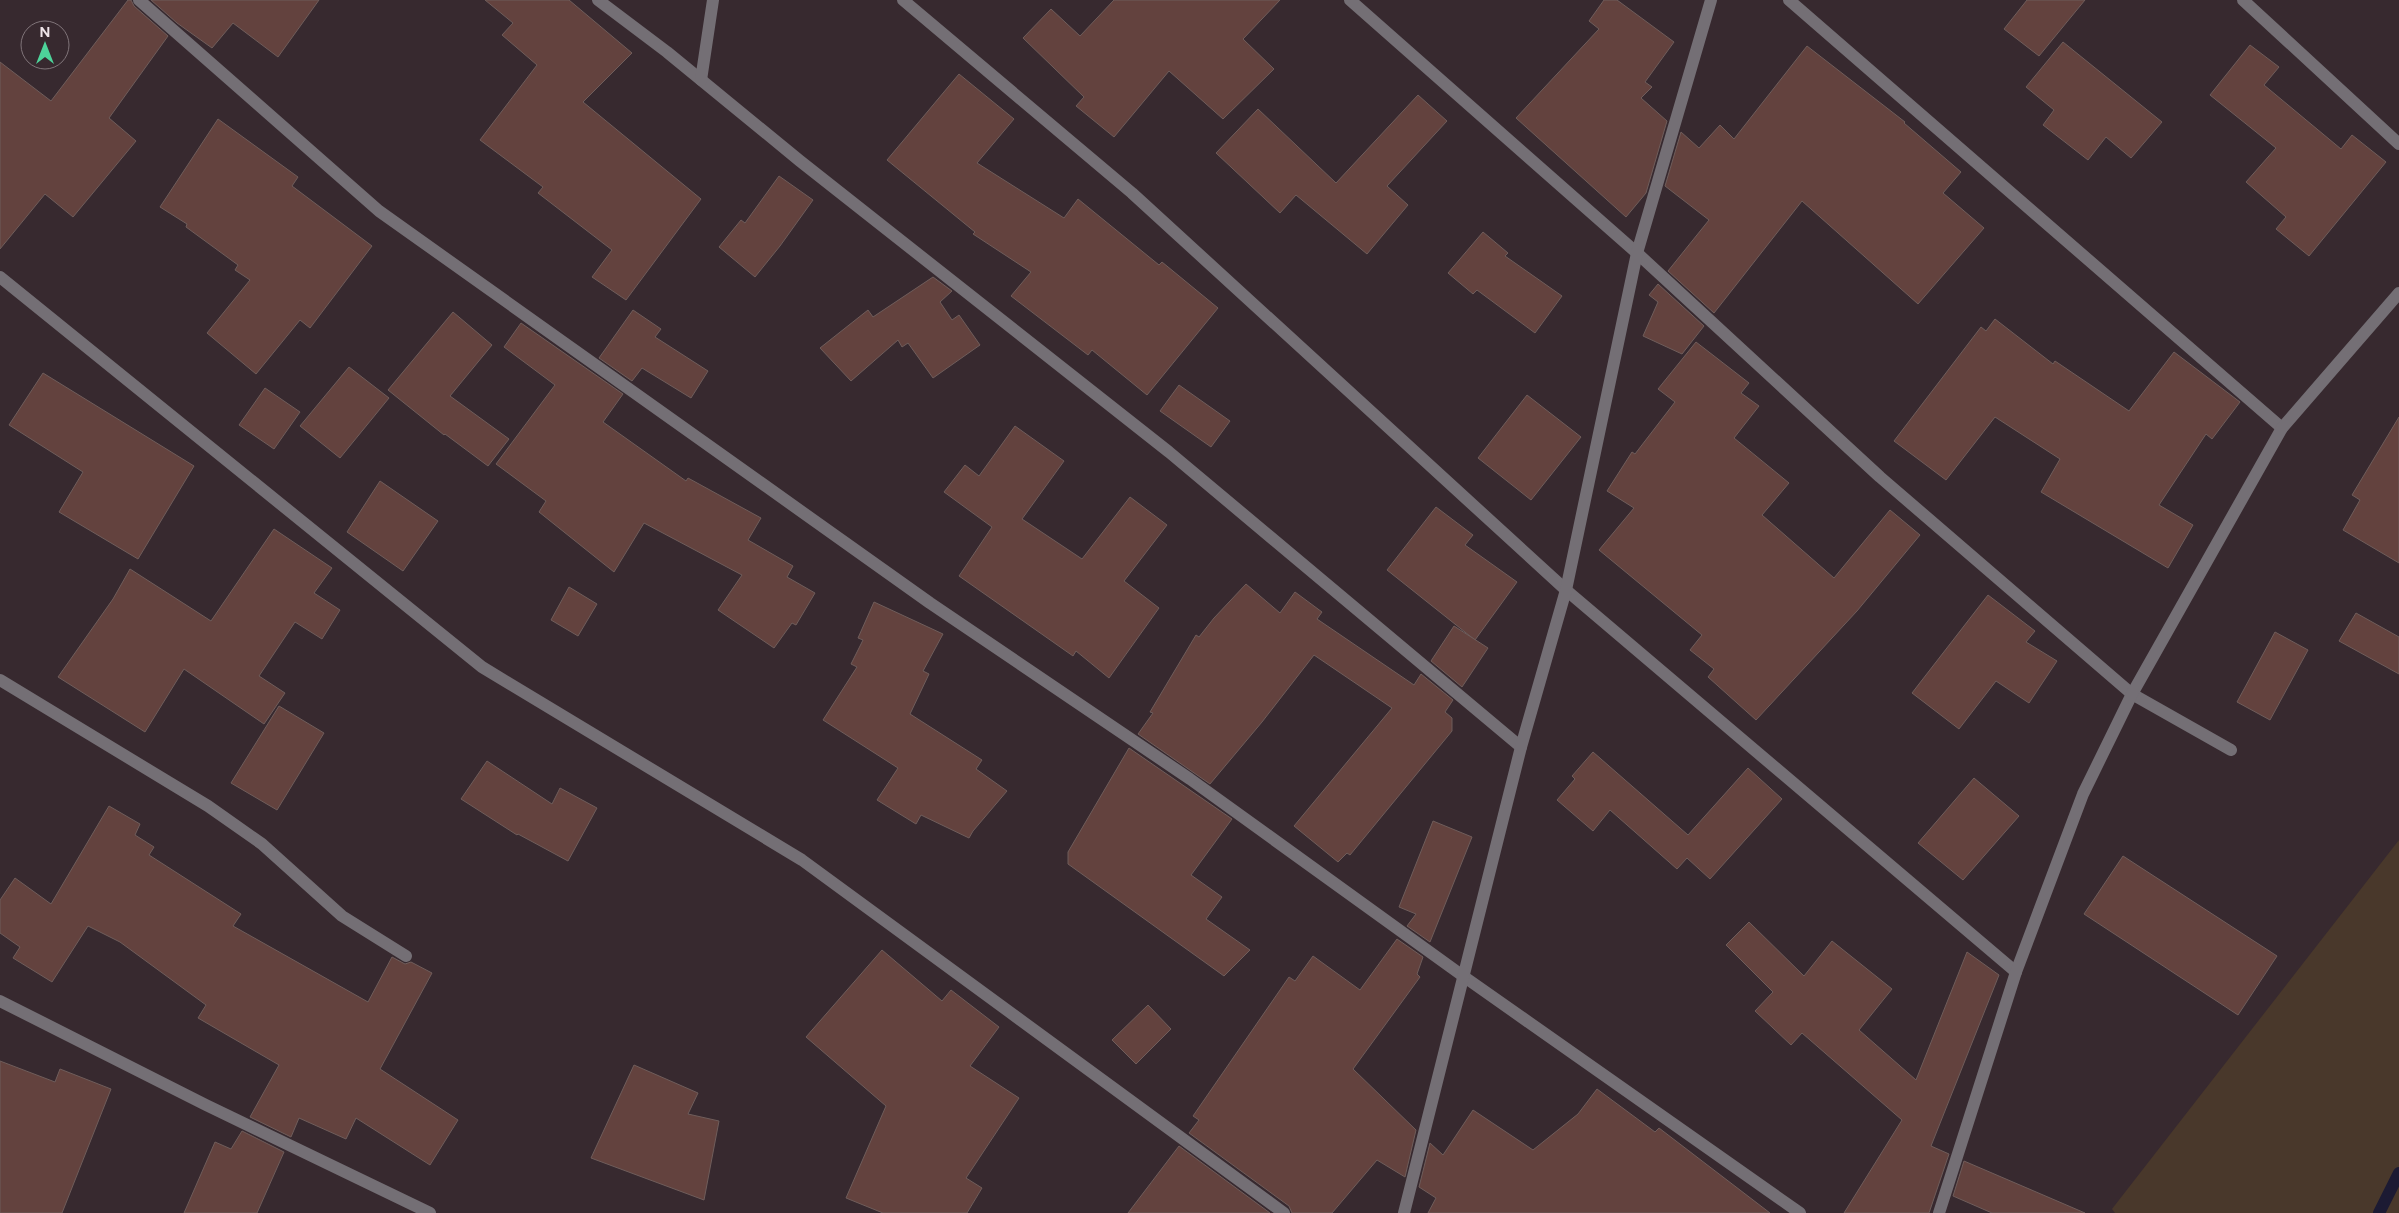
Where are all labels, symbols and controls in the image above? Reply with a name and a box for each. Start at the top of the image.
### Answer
north arrow [20,20,70,70]
text: N [40,24,50,41]

